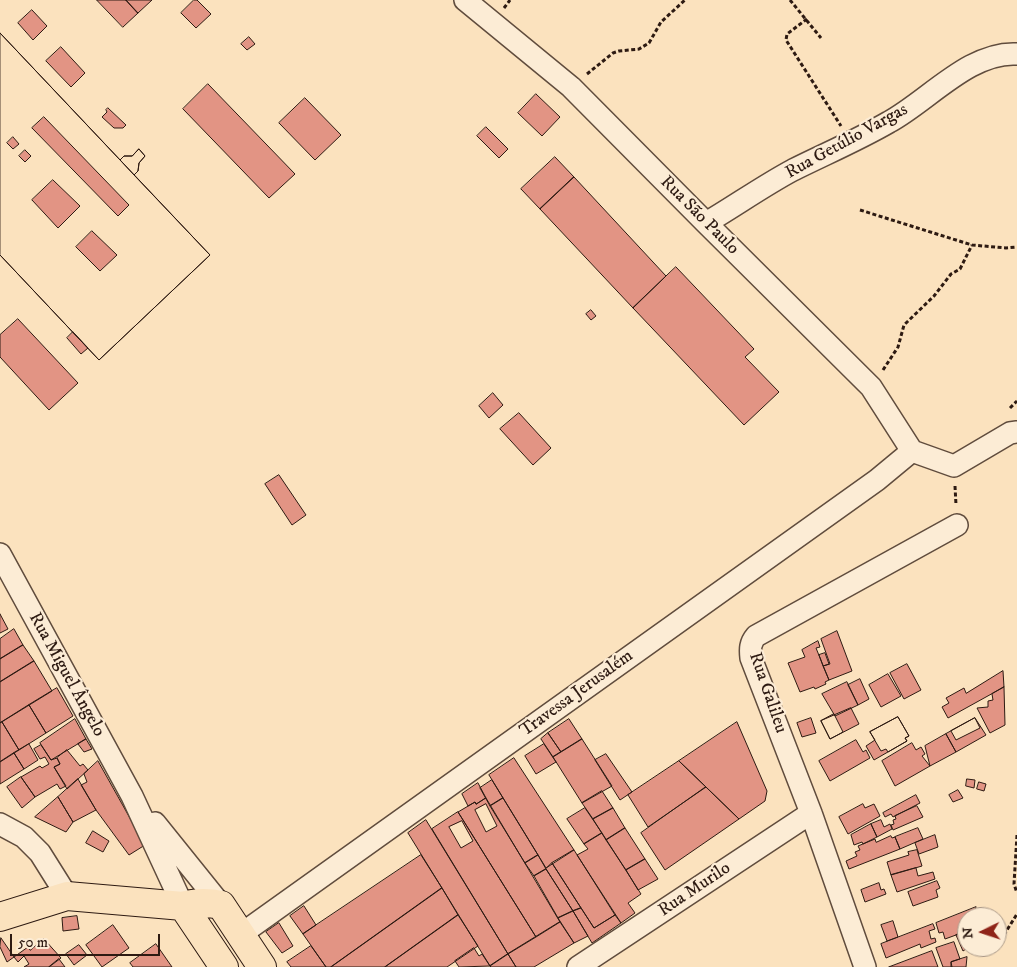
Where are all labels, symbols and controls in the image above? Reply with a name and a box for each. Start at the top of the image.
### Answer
street label: Rua Getúlio Vargas [782,99,912,185]
street label: Rua São Paulo [655,172,743,260]
street label: Rua Miguel Ângelo [23,609,109,741]
street label: Travessa Jerusalém [516,646,638,742]
street label: Rua Galileu [743,650,791,736]
street label: Rua Murilo [655,858,735,922]
north arrow [957,907,1007,957]
scale bar [12,924,162,956]
text: N [959,927,977,939]
text: 50 m [18,933,48,952]

